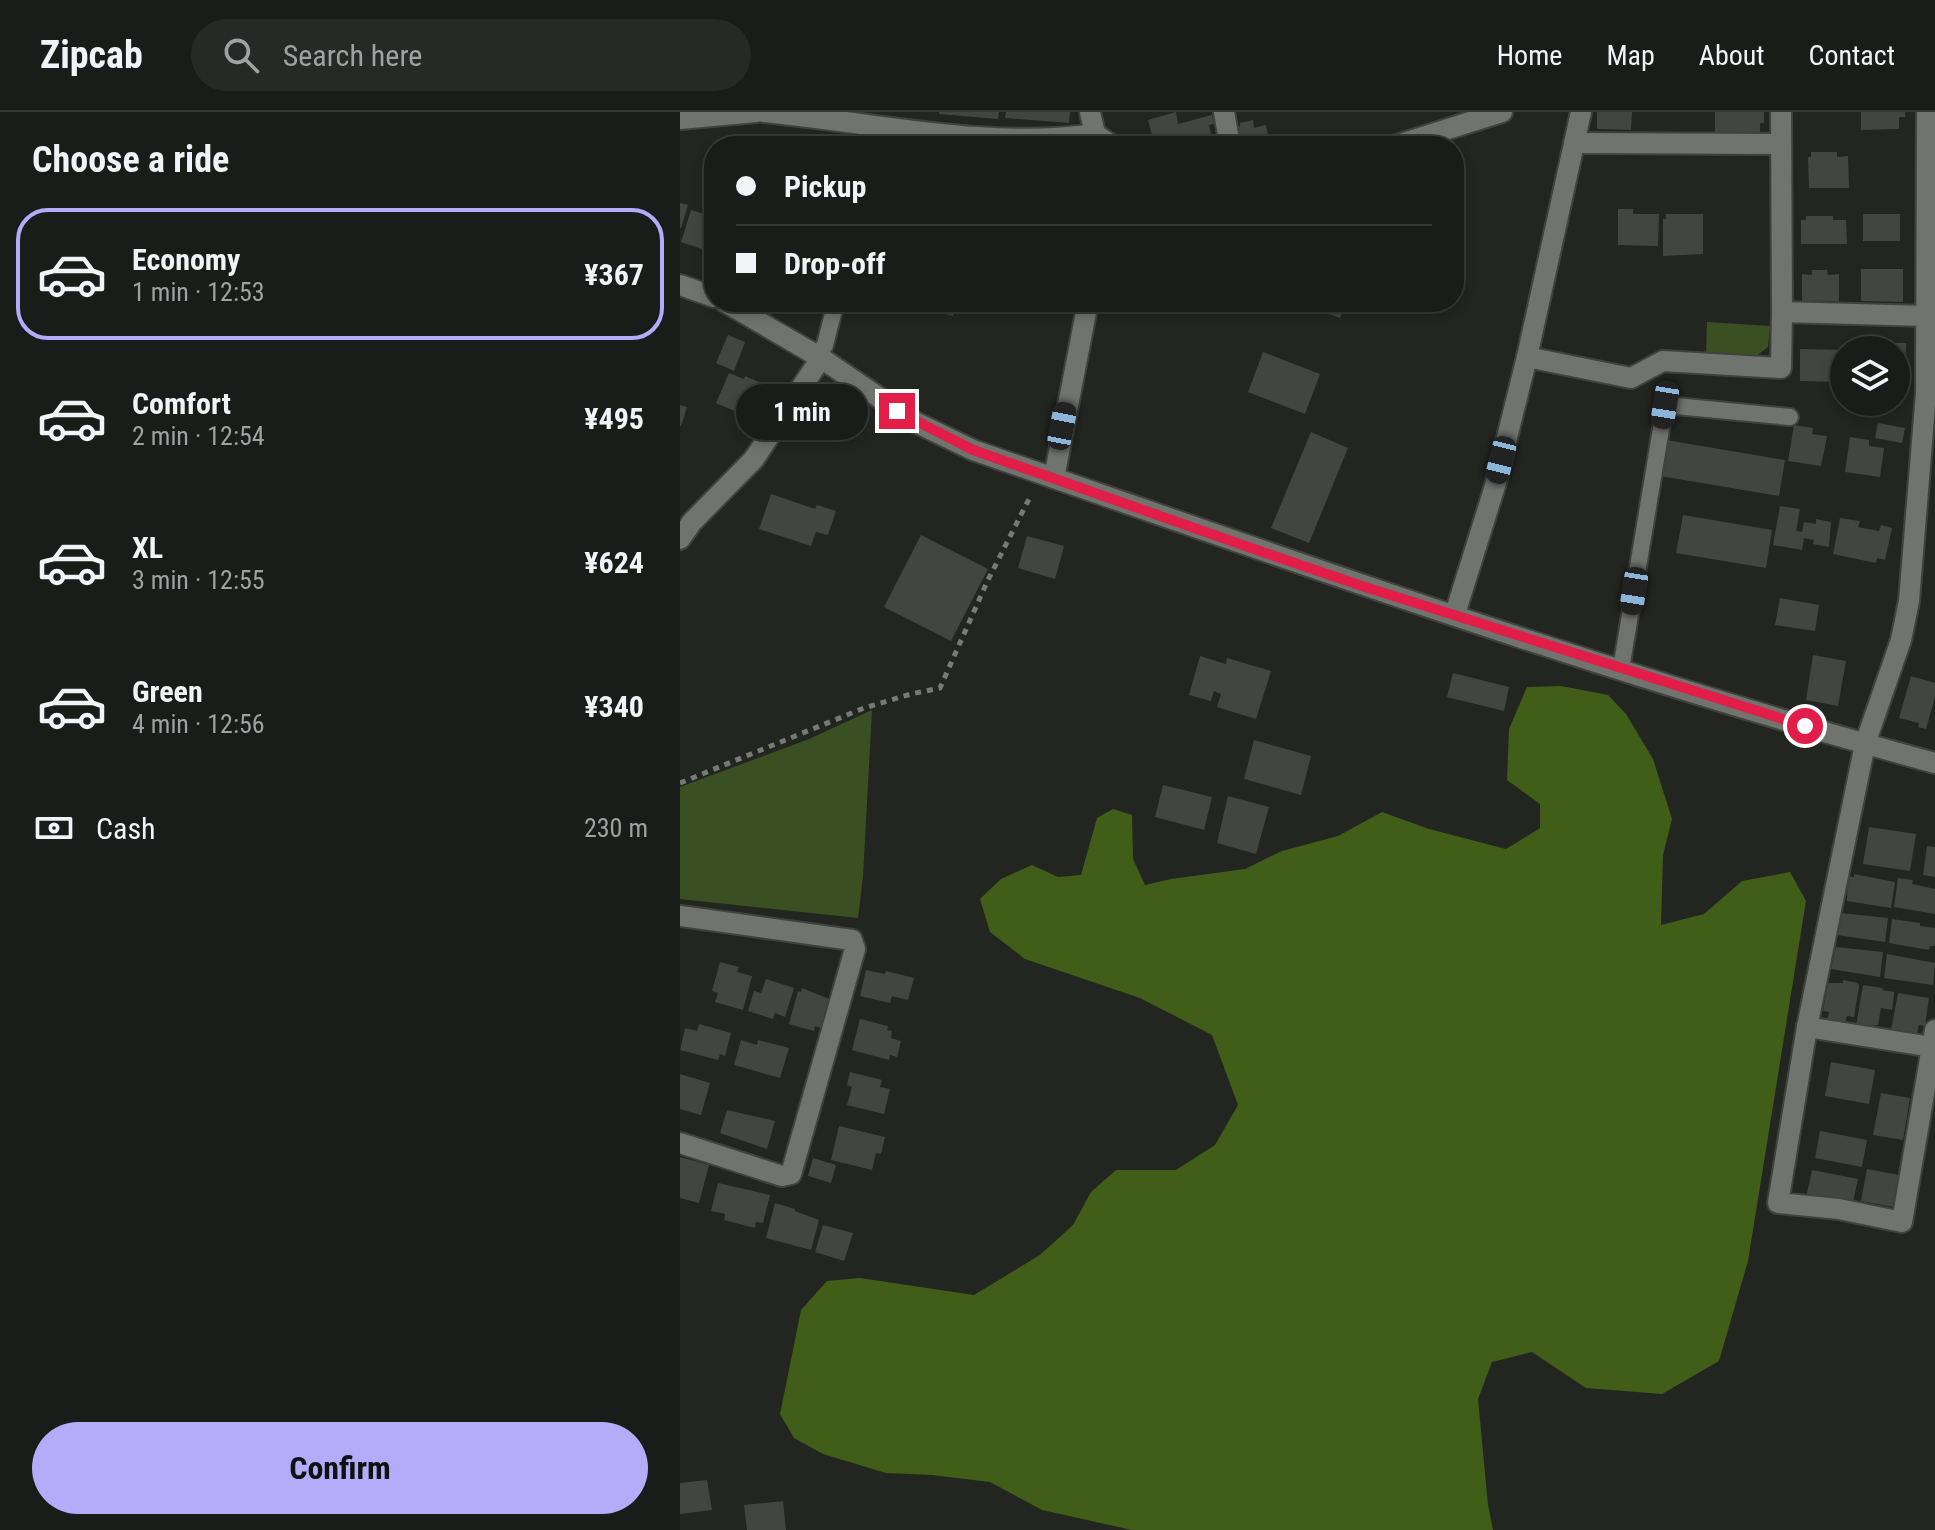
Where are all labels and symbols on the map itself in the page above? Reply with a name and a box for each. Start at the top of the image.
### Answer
car [1649,379,1681,431]
callout: 1 min [737,383,869,439]
route end [879,393,915,429]
car [1046,400,1078,452]
car [1484,434,1518,486]
car [1618,565,1650,617]
route start [1787,708,1823,744]

